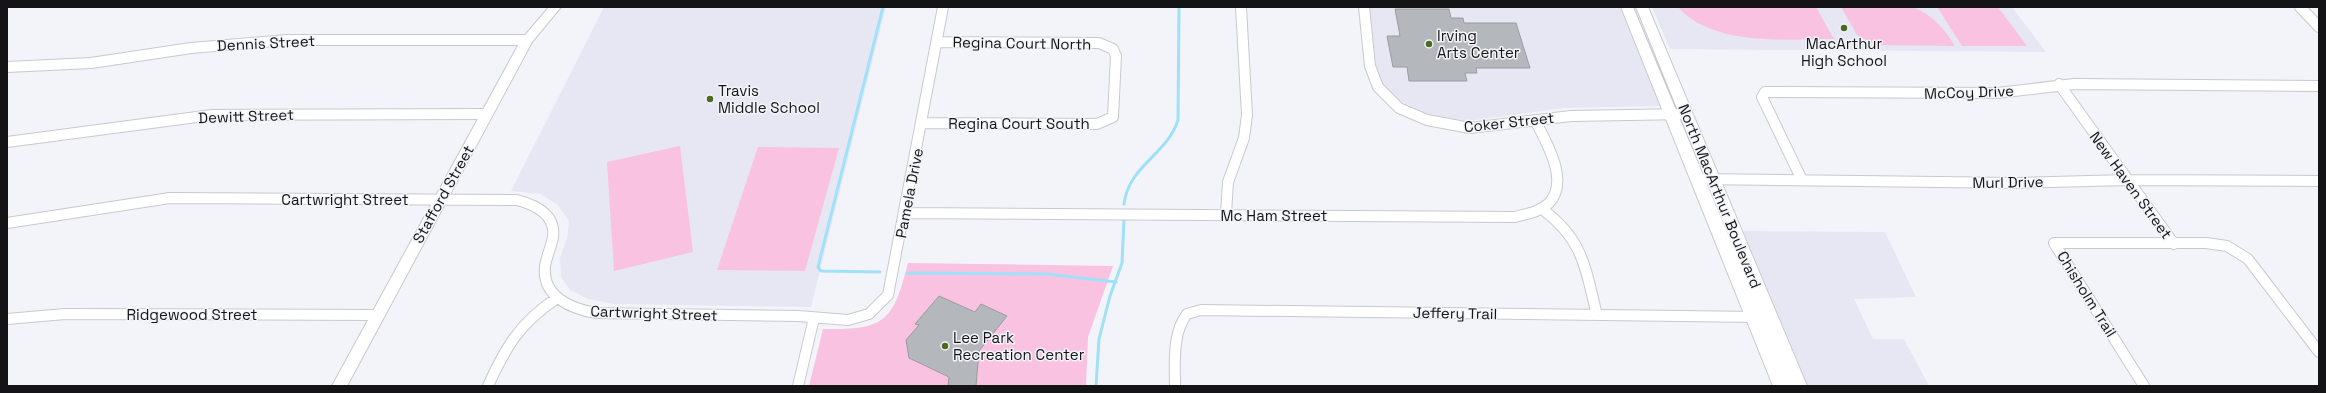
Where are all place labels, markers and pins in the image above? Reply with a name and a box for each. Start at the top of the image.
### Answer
marker: MacArthur High School [1839,23,1849,33]
place label: Irving Arts Center [1437,26,1520,62]
place label: MacArthur High School [1801,34,1887,70]
marker: Irving Arts Center [1424,39,1434,49]
place label: Travis Middle School [718,81,820,117]
marker: Travis Middle School [705,94,715,104]
place label: Lee Park Recreation Center [953,328,1085,364]
marker: Lee Park Recreation Center [940,341,950,351]

